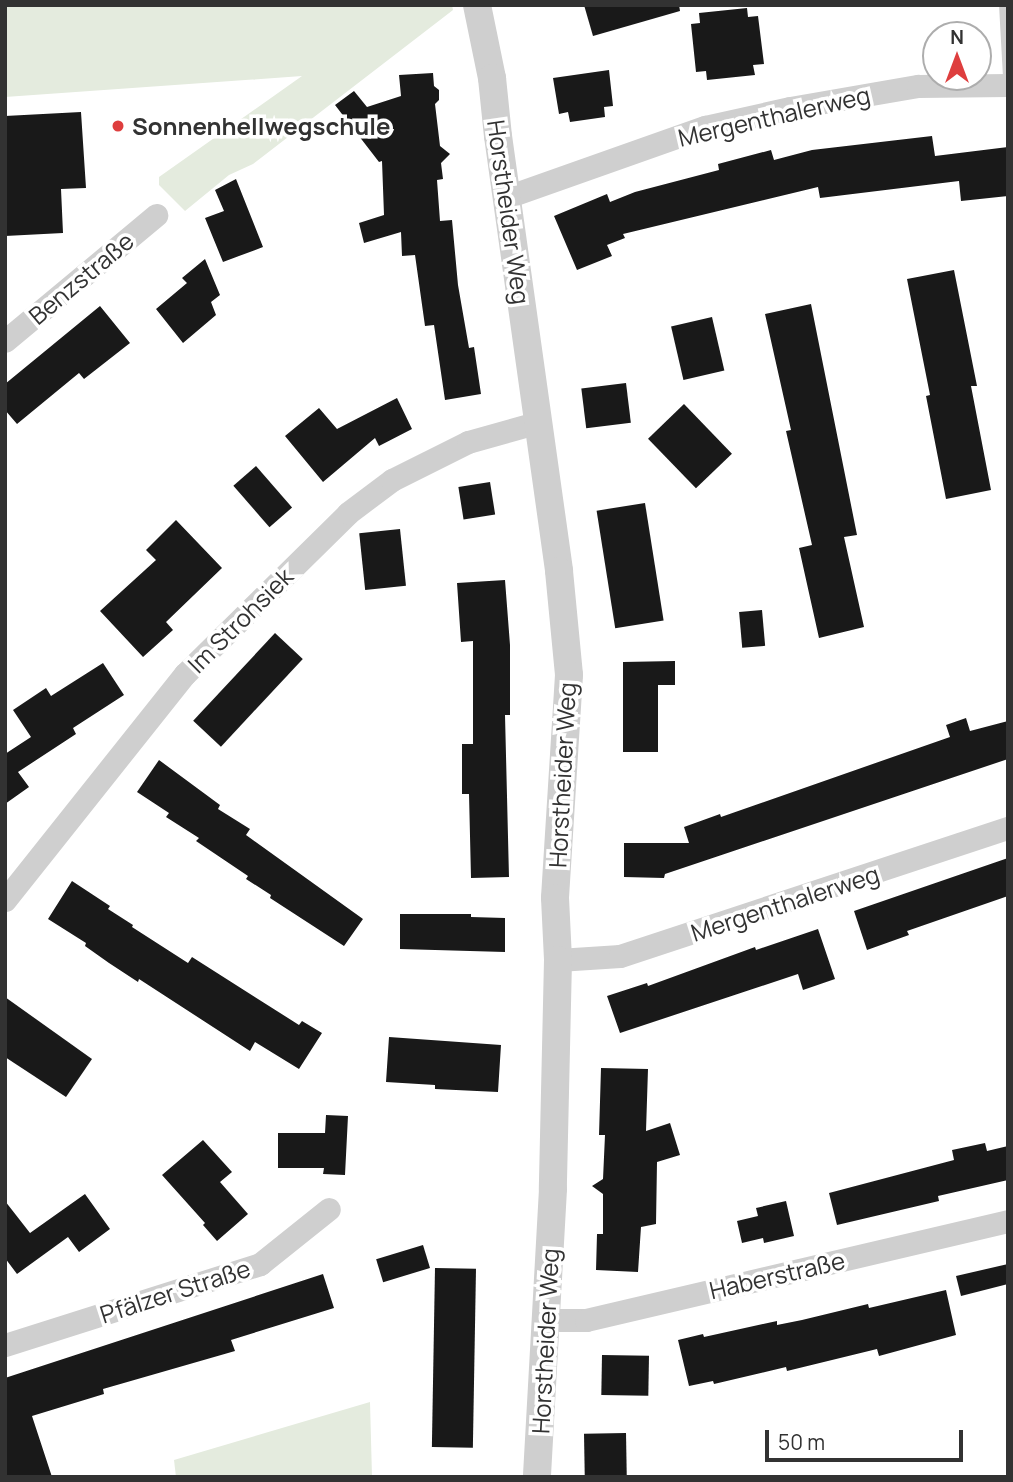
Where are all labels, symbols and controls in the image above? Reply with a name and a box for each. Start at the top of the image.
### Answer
north arrow [922,21,992,91]
text: N [950,24,964,50]
street label: Mergenthalerweg [675,80,873,152]
place label: Sonnenhellwegschule [132,112,390,140]
marker: Sonnenhellwegschule [110,118,126,134]
street label: Horstheider Weg [482,118,536,306]
street label: Benzstraße [23,226,139,330]
street label: Im Strohsiek [182,562,298,678]
street label: Horstheider Weg [543,681,581,869]
street label: Mergenthalerweg [687,859,883,947]
street label: Haberstraße [706,1245,848,1305]
street label: Horstheider Weg [526,1247,564,1435]
street label: Pfälzer Straße [96,1253,254,1329]
scale bar [768,1416,966,1460]
text: 50 m [778,1428,825,1456]

